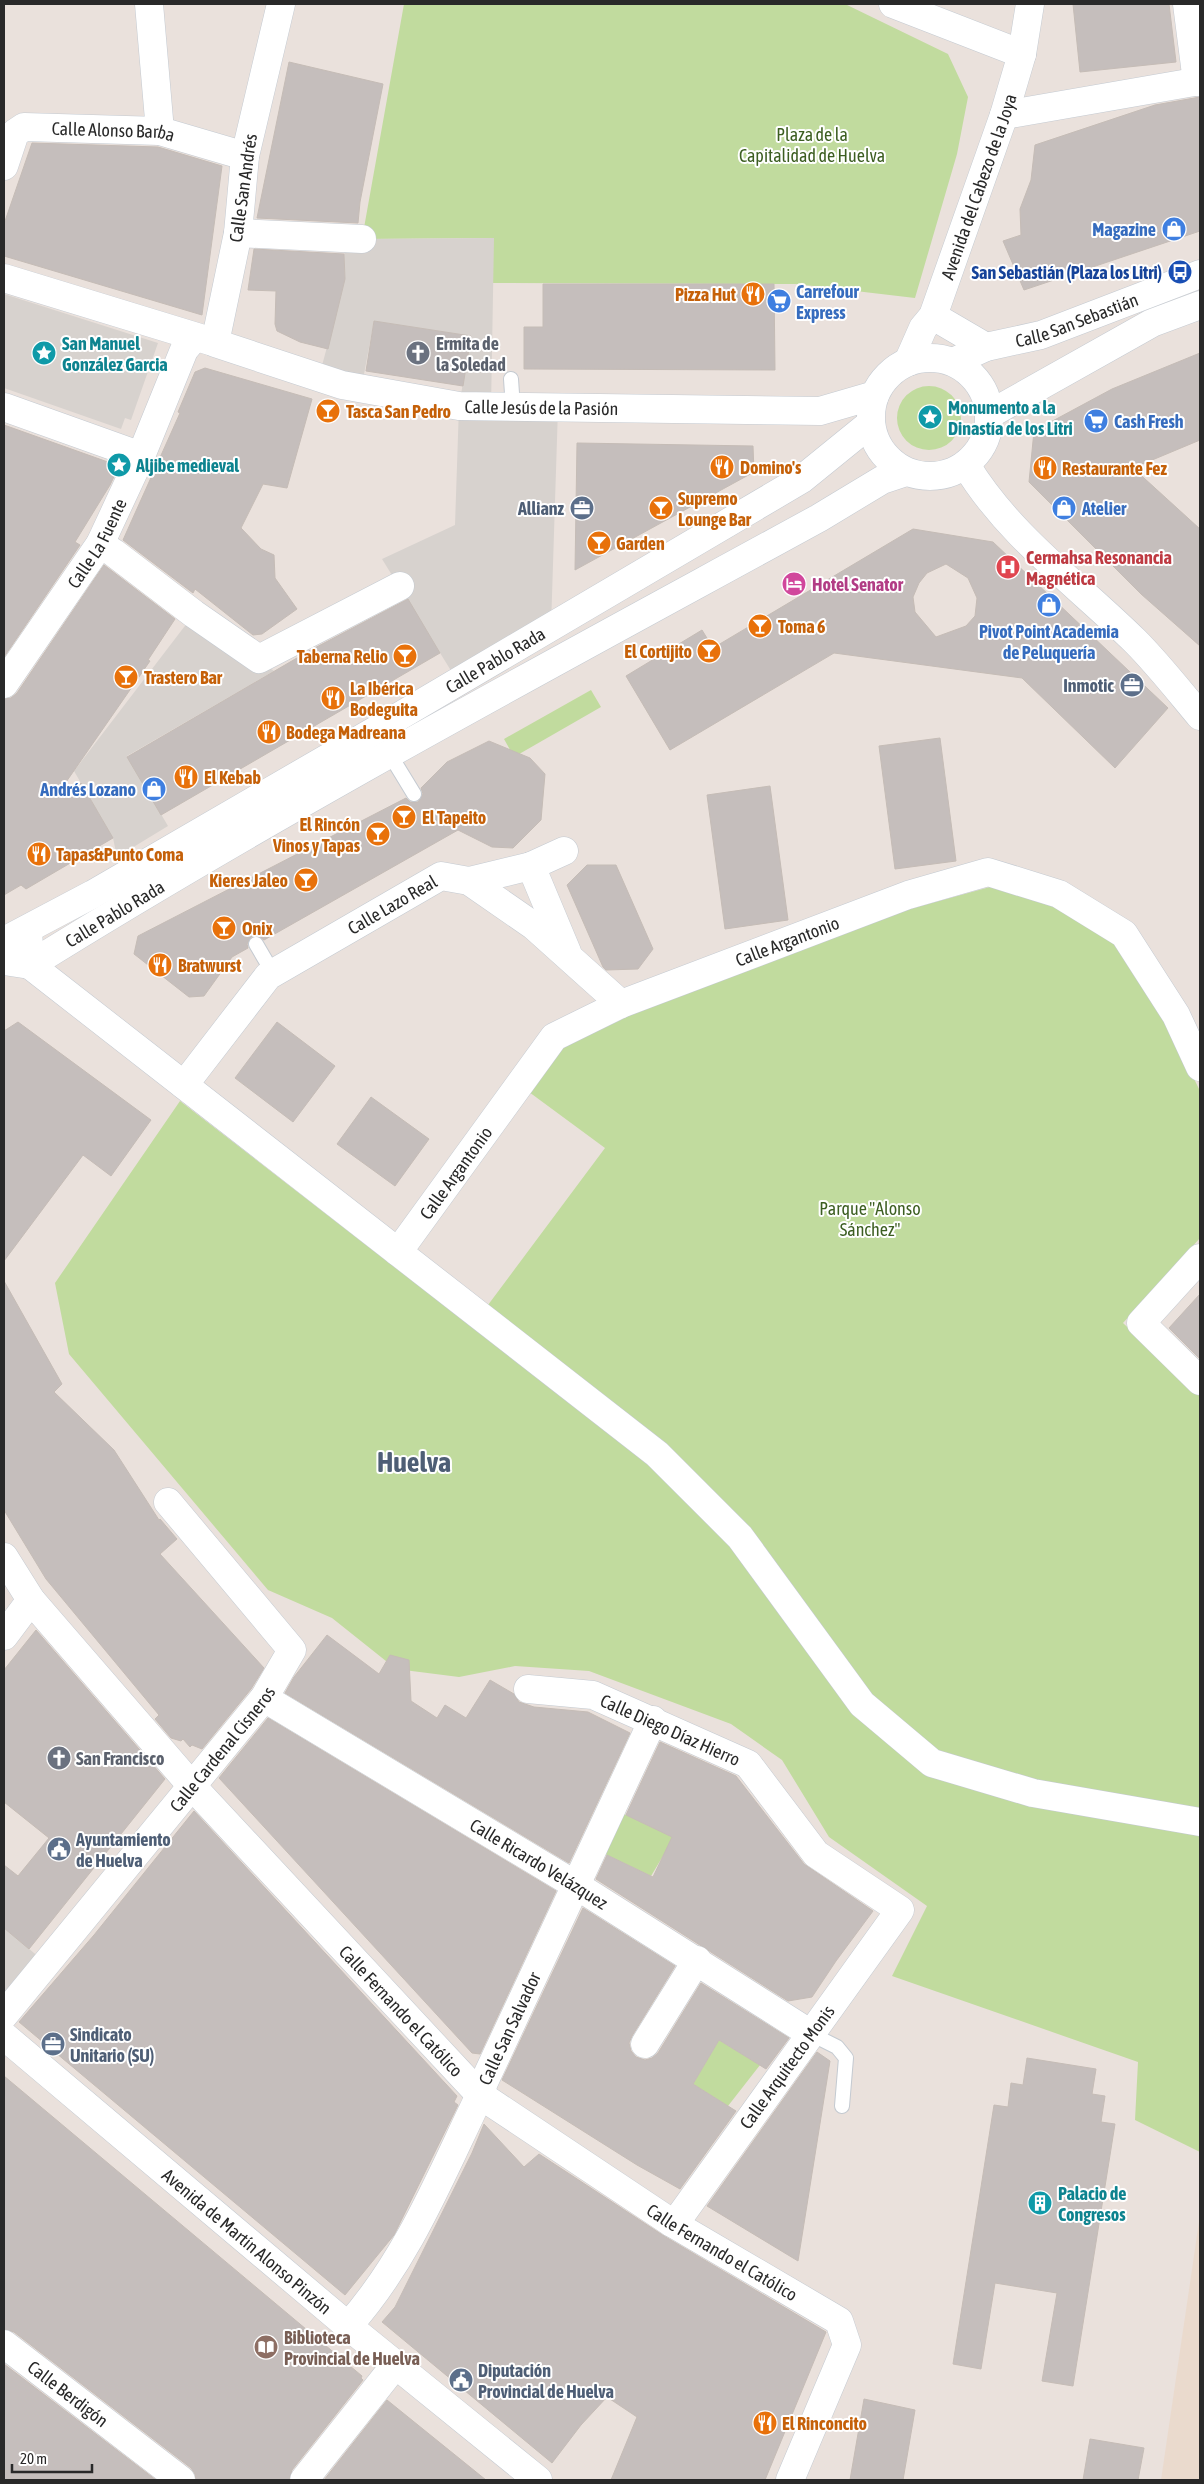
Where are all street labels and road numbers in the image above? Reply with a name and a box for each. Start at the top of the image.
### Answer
street label: Avenida del Cabezo de la Joya [936,91,1020,282]
street label: Calle Alonso Barba [51,117,177,145]
street label: Calle San Andrés [225,132,261,244]
street label: Calle San Sebastián [1013,288,1141,351]
street label: Calle Jesús de la Pasión [464,396,618,419]
street label: Calle La Fuente [63,495,130,592]
street label: Calle Pablo Rada [442,622,549,697]
street label: Calle Lazo Real [344,870,441,938]
street label: Calle Pablo Rada [61,876,168,951]
street label: Calle Argantonio [732,912,842,970]
street label: Calle Argantonio [415,1122,496,1223]
street label: Calle Cardenal Cisneros [165,1683,279,1816]
street label: Calle Diego Díaz Hierro [597,1689,744,1770]
street label: Calle Ricardo Velázquez [466,1814,612,1914]
street label: Calle Fernando el Católico [335,1941,468,2081]
street label: Calle San Salvador [474,1968,545,2088]
street label: Calle Arquitecto Monis [735,2001,839,2133]
street label: Avenida de Martín Alonso Pinzón [158,2164,336,2318]
street label: Calle Fernando el Católico [643,2199,801,2305]
street label: Calle Berdigón [24,2356,113,2431]

